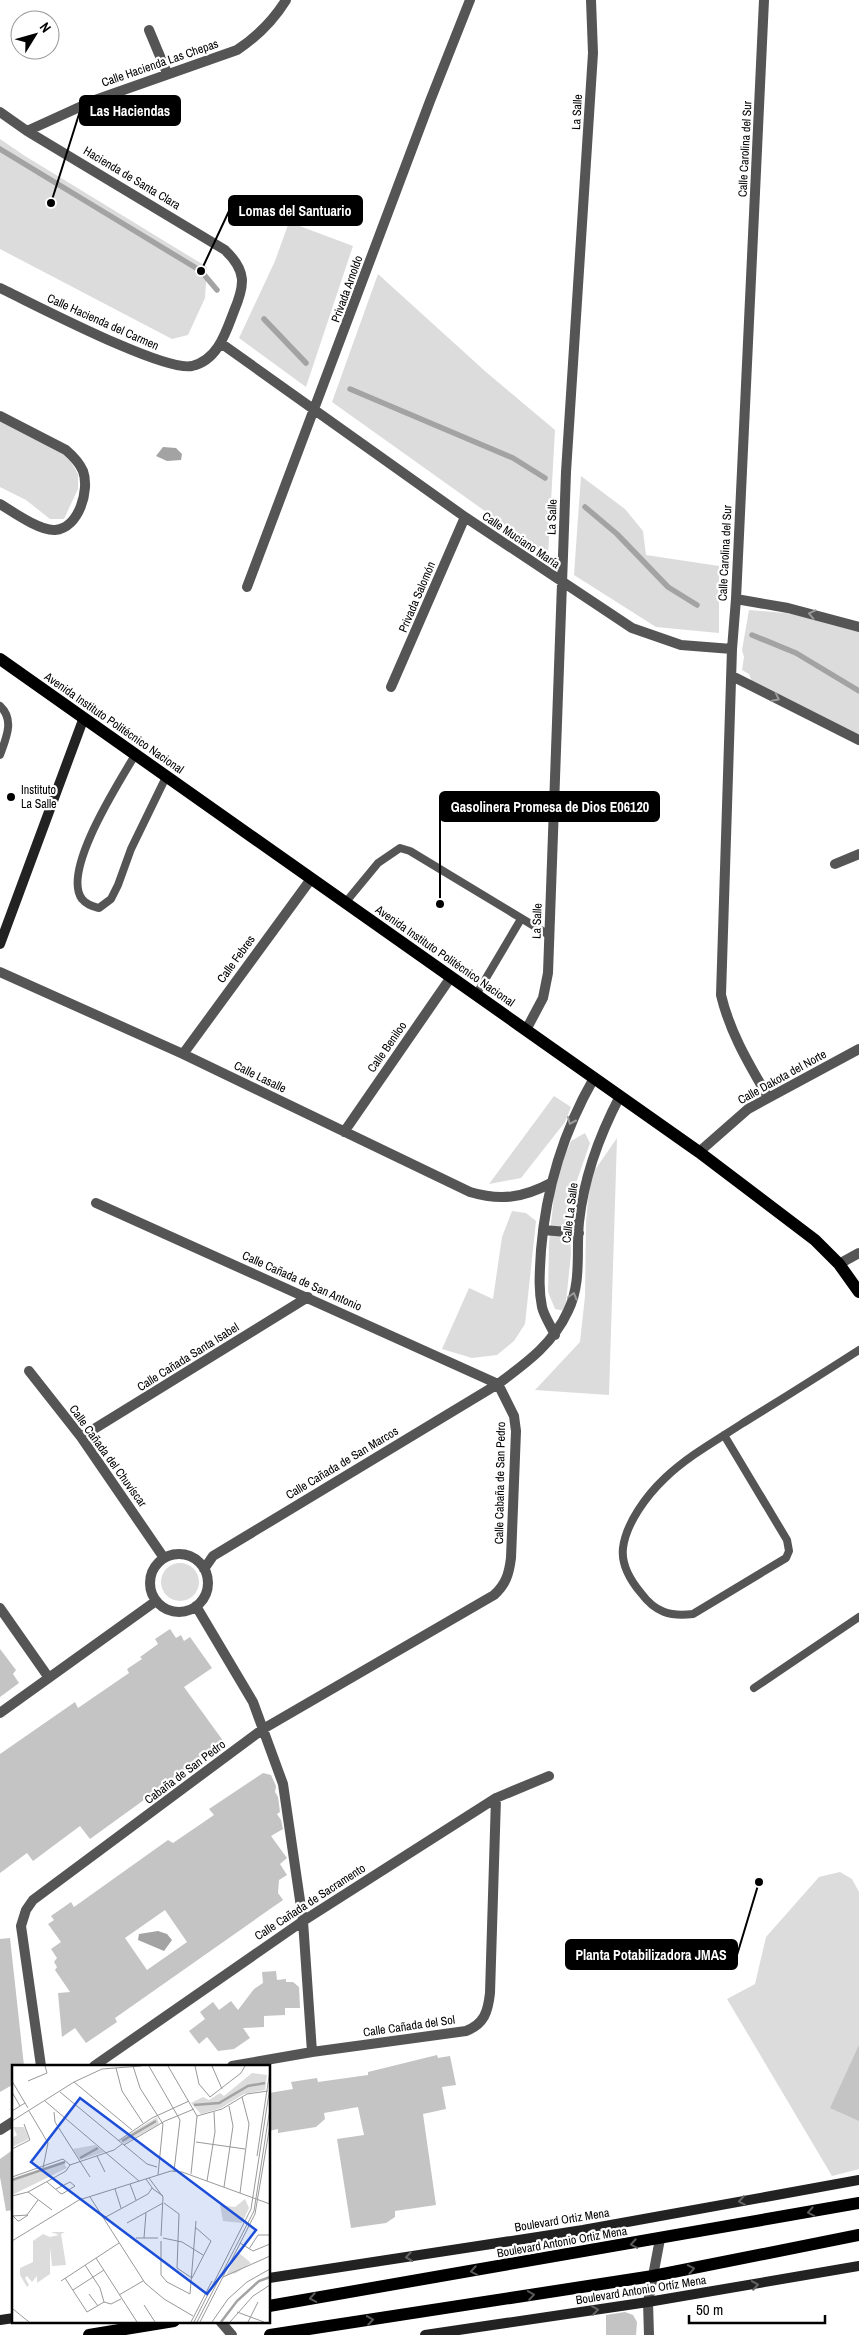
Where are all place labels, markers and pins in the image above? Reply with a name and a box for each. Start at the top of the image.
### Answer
callout: Las Haciendas [80,96,180,125]
callout: Lomas del Santuario [229,196,362,225]
place label: Instituto La Salle [21,782,57,812]
marker: Instituto La Salle [5,791,17,803]
callout: Gasolinera Promesa de Dios E06120 [440,792,659,821]
callout: Planta Potabilizadora JMAS [566,1940,737,1969]

